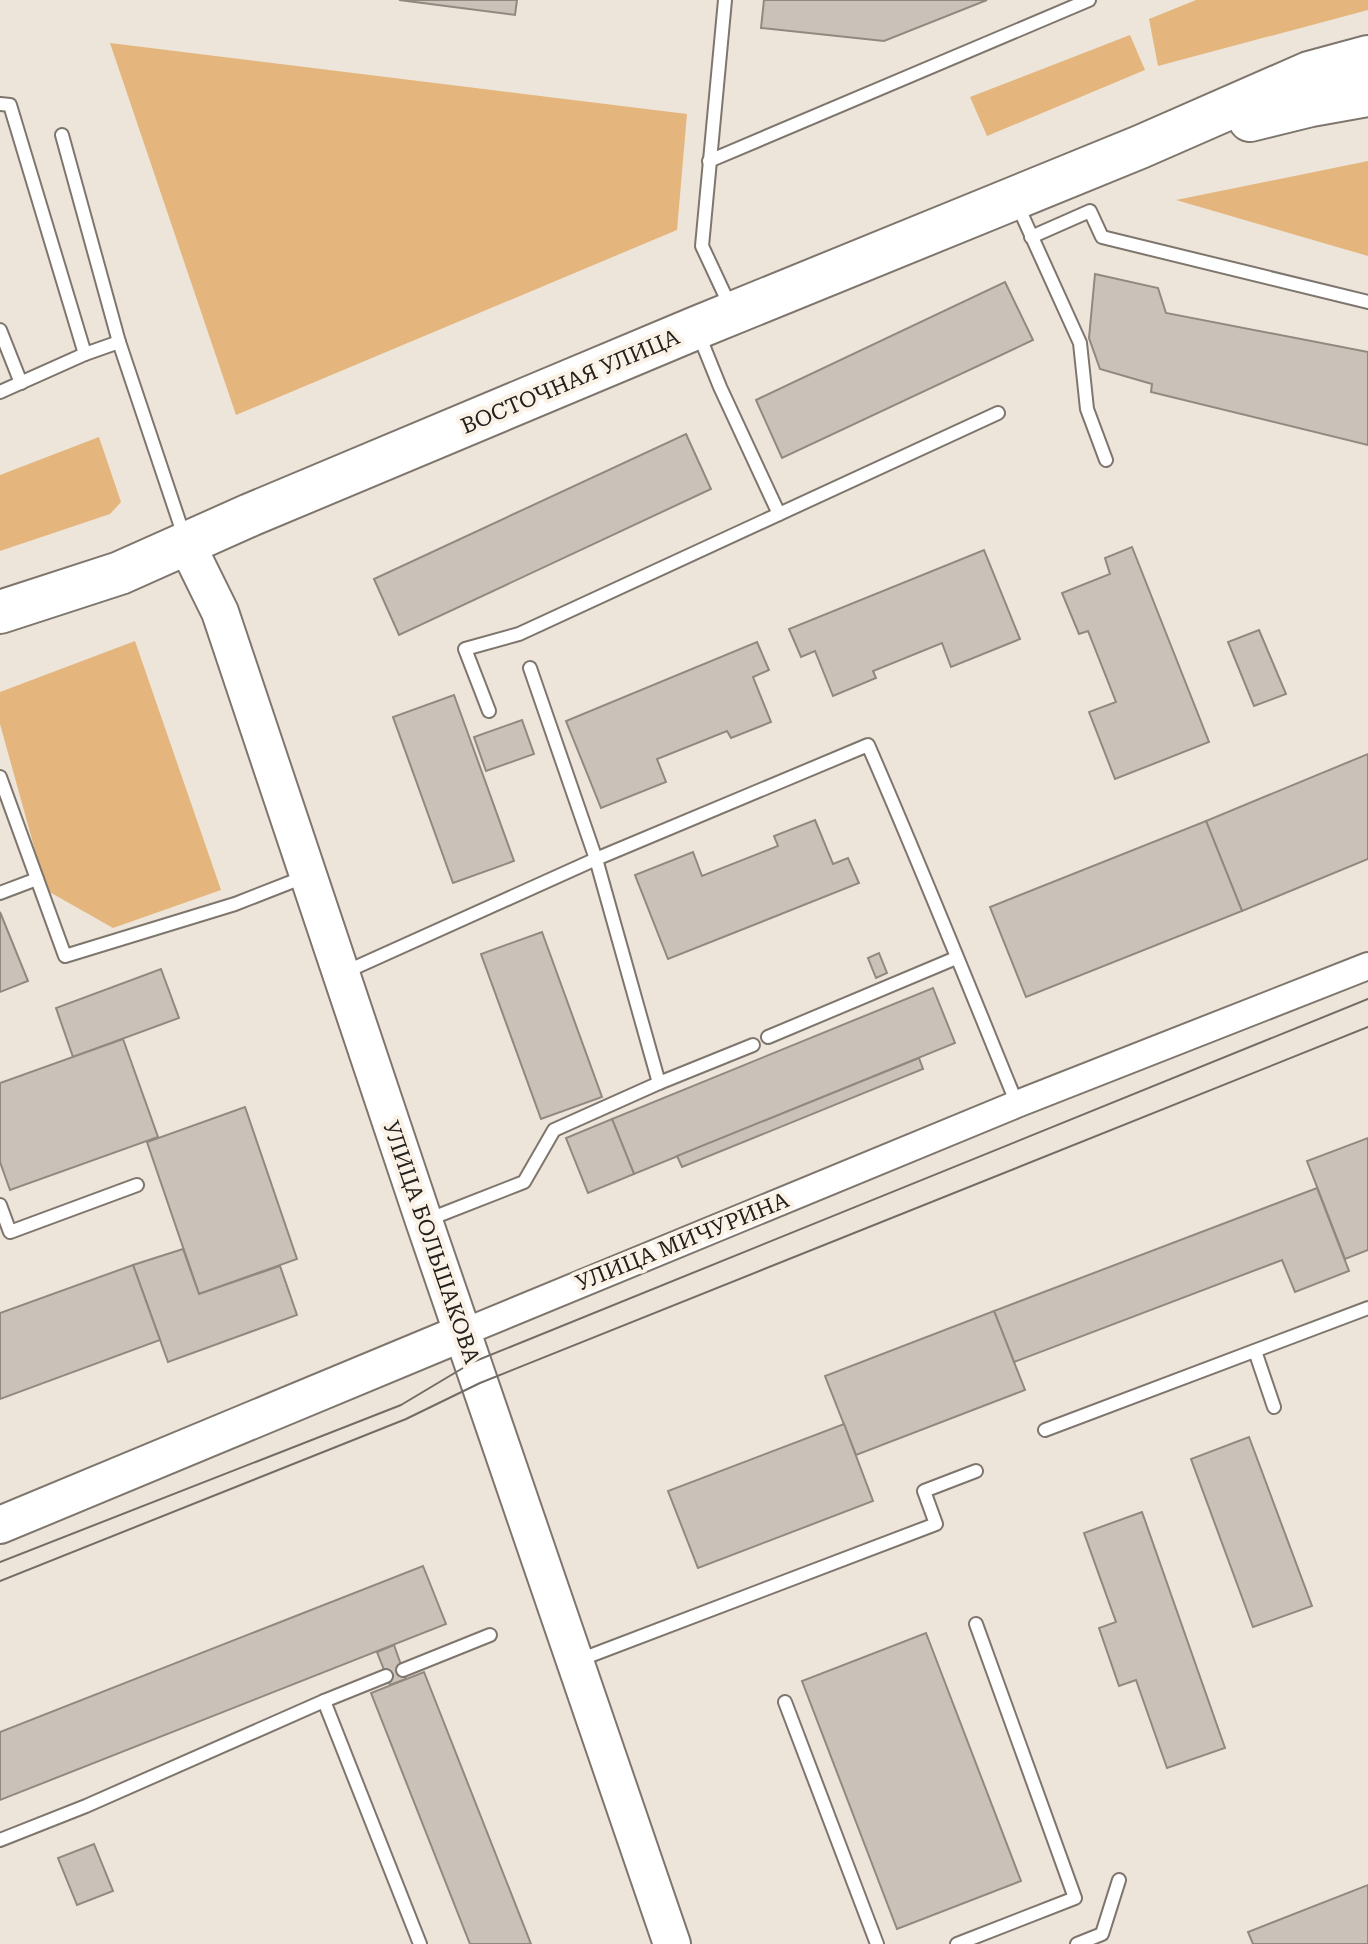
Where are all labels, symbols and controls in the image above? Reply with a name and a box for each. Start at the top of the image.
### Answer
street label: ВОСТОЧНАЯ УЛИЦА [457,324,684,439]
street label: УЛИЦА БОЛЬШАКОВА [378,1117,485,1367]
street label: УЛИЦА МИЧУРИНА [572,1187,793,1296]

